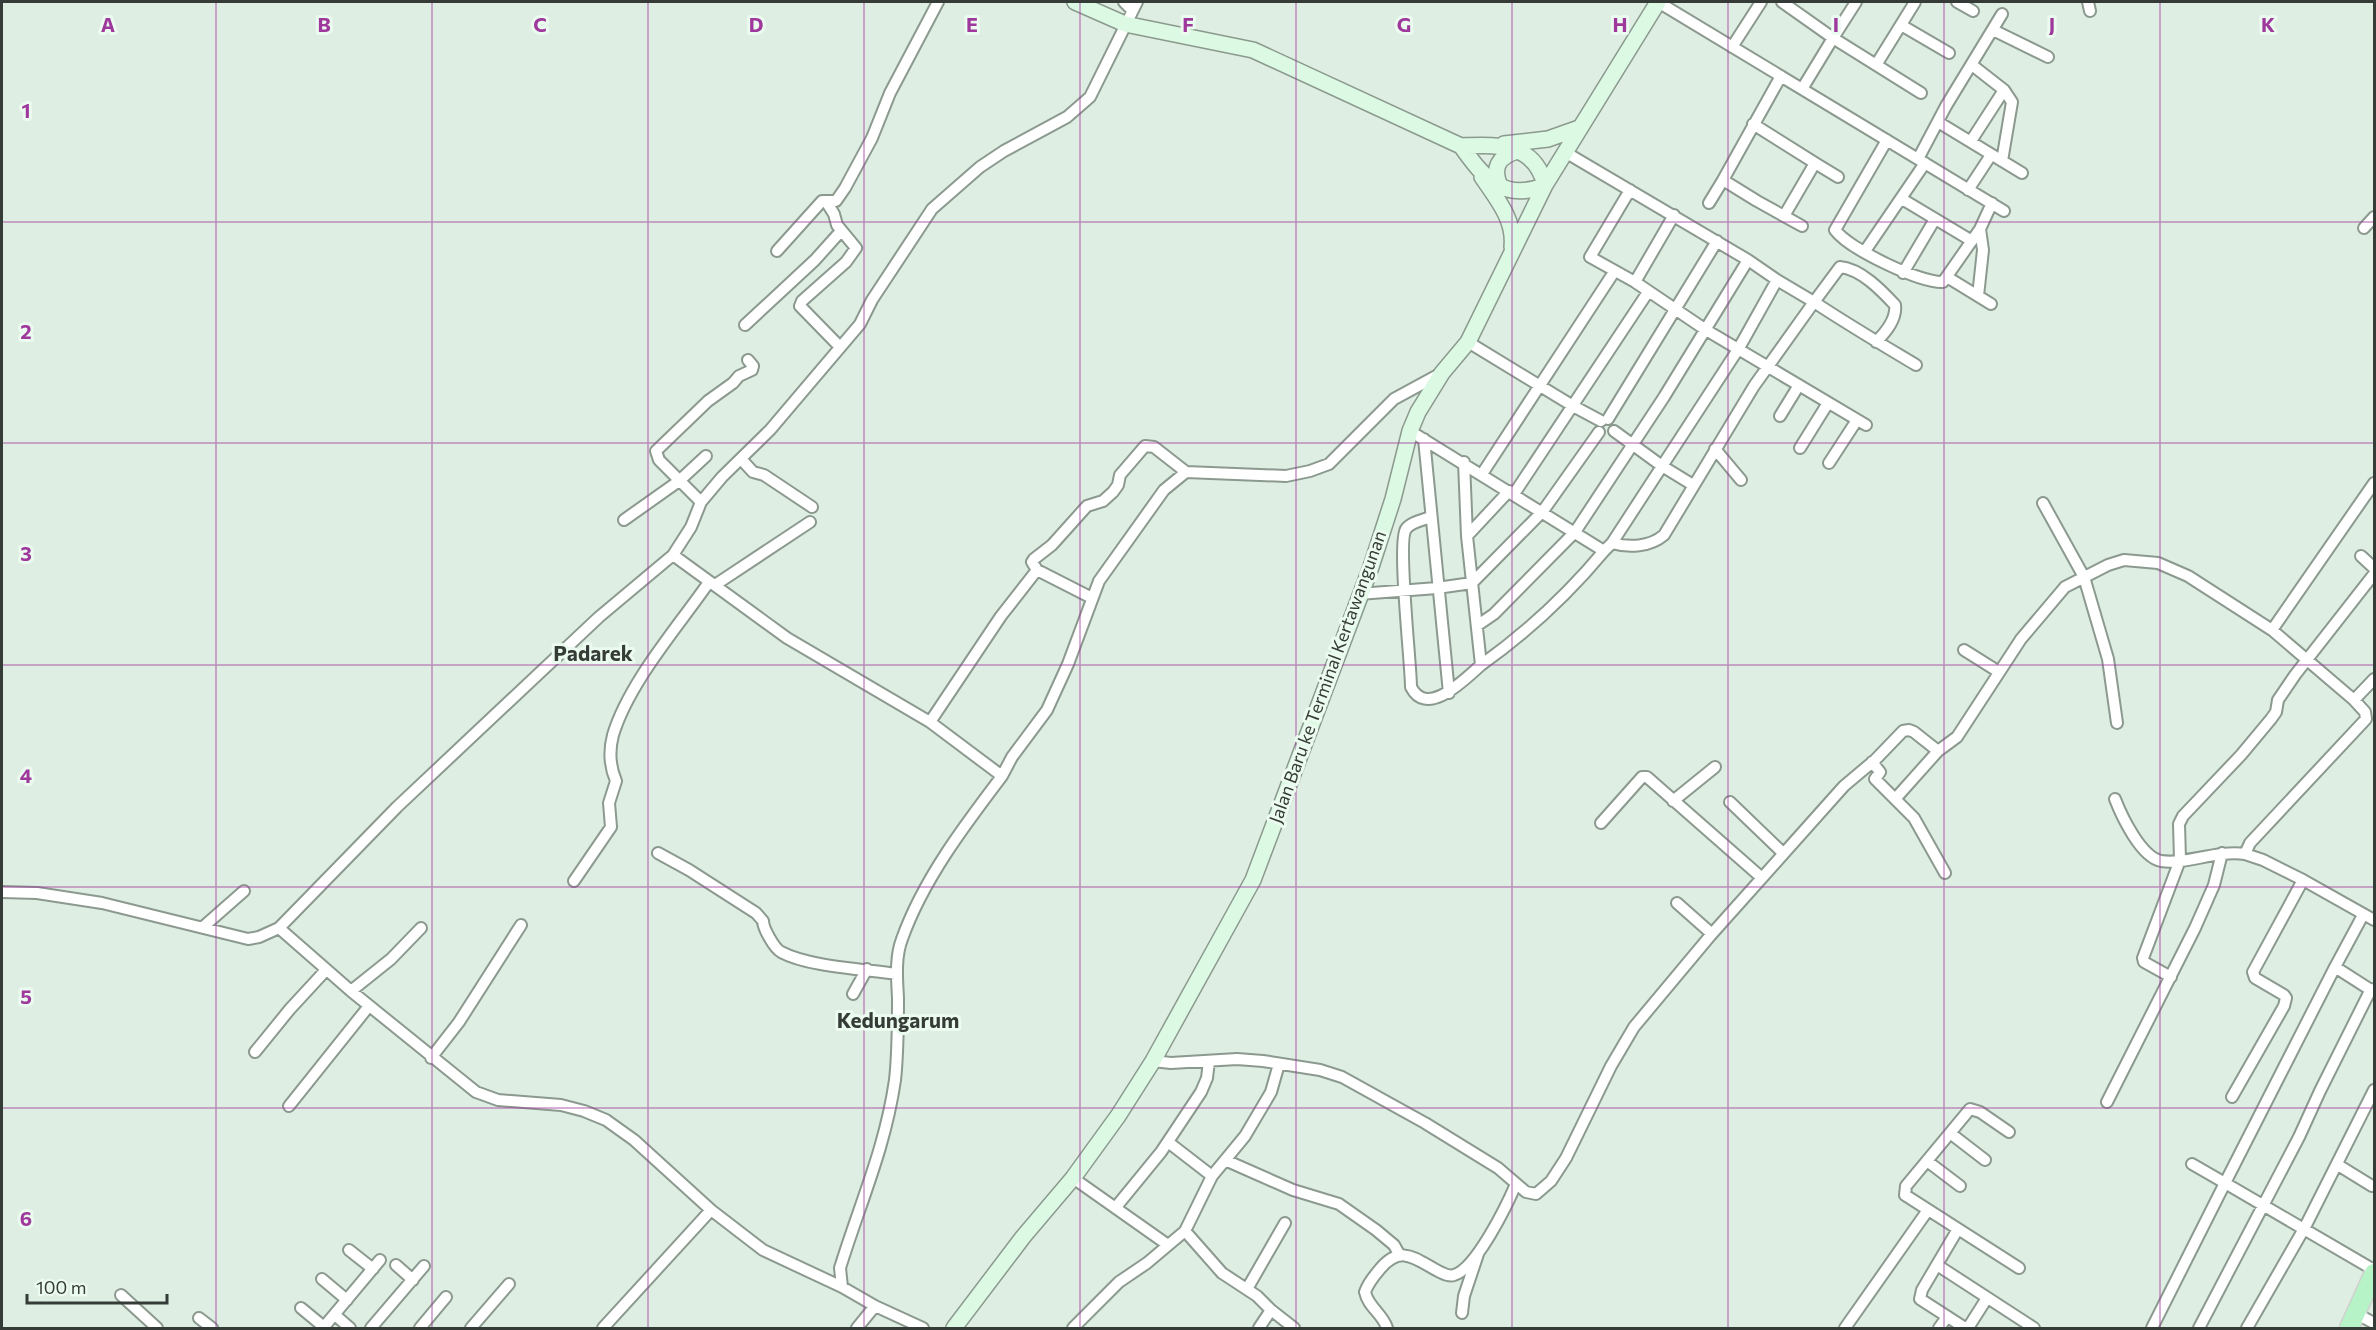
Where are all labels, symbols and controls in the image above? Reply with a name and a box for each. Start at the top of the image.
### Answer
text: A [101,12,115,36]
text: B [317,12,331,36]
text: C [533,12,547,36]
text: D [749,12,763,36]
text: E [966,12,978,36]
text: F [1182,12,1194,36]
text: G [1397,12,1411,36]
text: H [1613,12,1628,36]
text: I [1833,12,1839,36]
text: J [2049,12,2055,36]
text: K [2261,12,2275,36]
text: 1 [21,98,31,122]
text: 2 [20,319,32,343]
street label: Jalan Baru ke Terminal Kertawangunan [1264,527,1390,826]
text: 3 [20,541,32,565]
district label: Padarek [553,640,633,665]
text: 4 [20,763,32,787]
text: 5 [20,984,32,1008]
district label: Kedungarum [837,1007,959,1032]
text: 6 [20,1206,32,1230]
scale bar [27,1267,166,1305]
text: 100 m [36,1276,86,1298]

